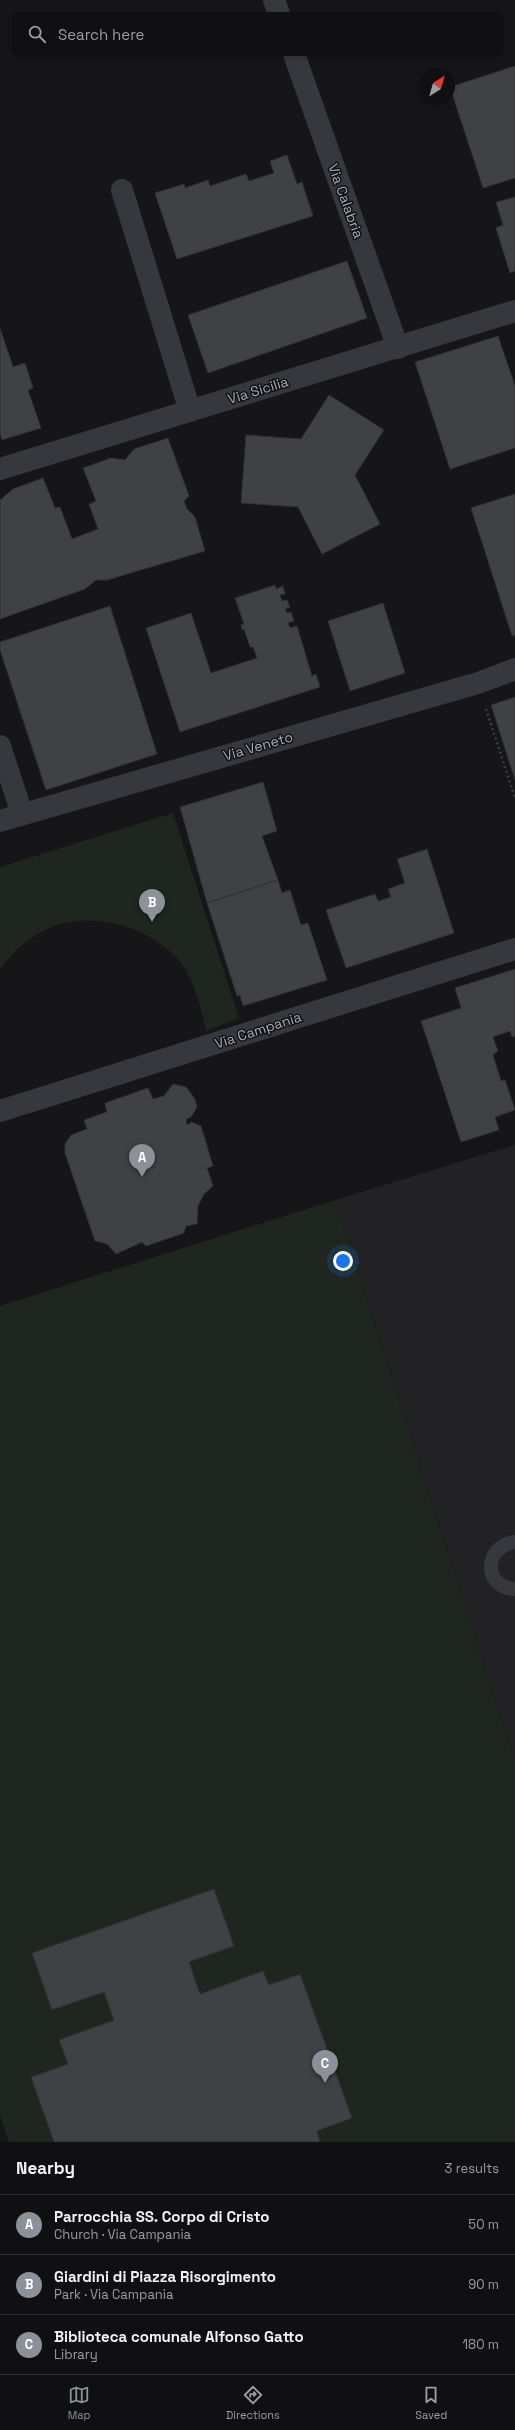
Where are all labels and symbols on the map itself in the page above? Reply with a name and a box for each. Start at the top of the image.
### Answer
north arrow [419,68,455,104]
street label: Via Calabria [324,161,368,241]
street label: Via Sicilia [225,372,291,408]
street label: Via Veneto [221,728,295,764]
pin: B [139,889,165,922]
street label: Via Campania [212,1008,304,1052]
pin: A [129,1144,155,1177]
your location [333,1251,353,1271]
pin: C [312,2050,338,2083]

